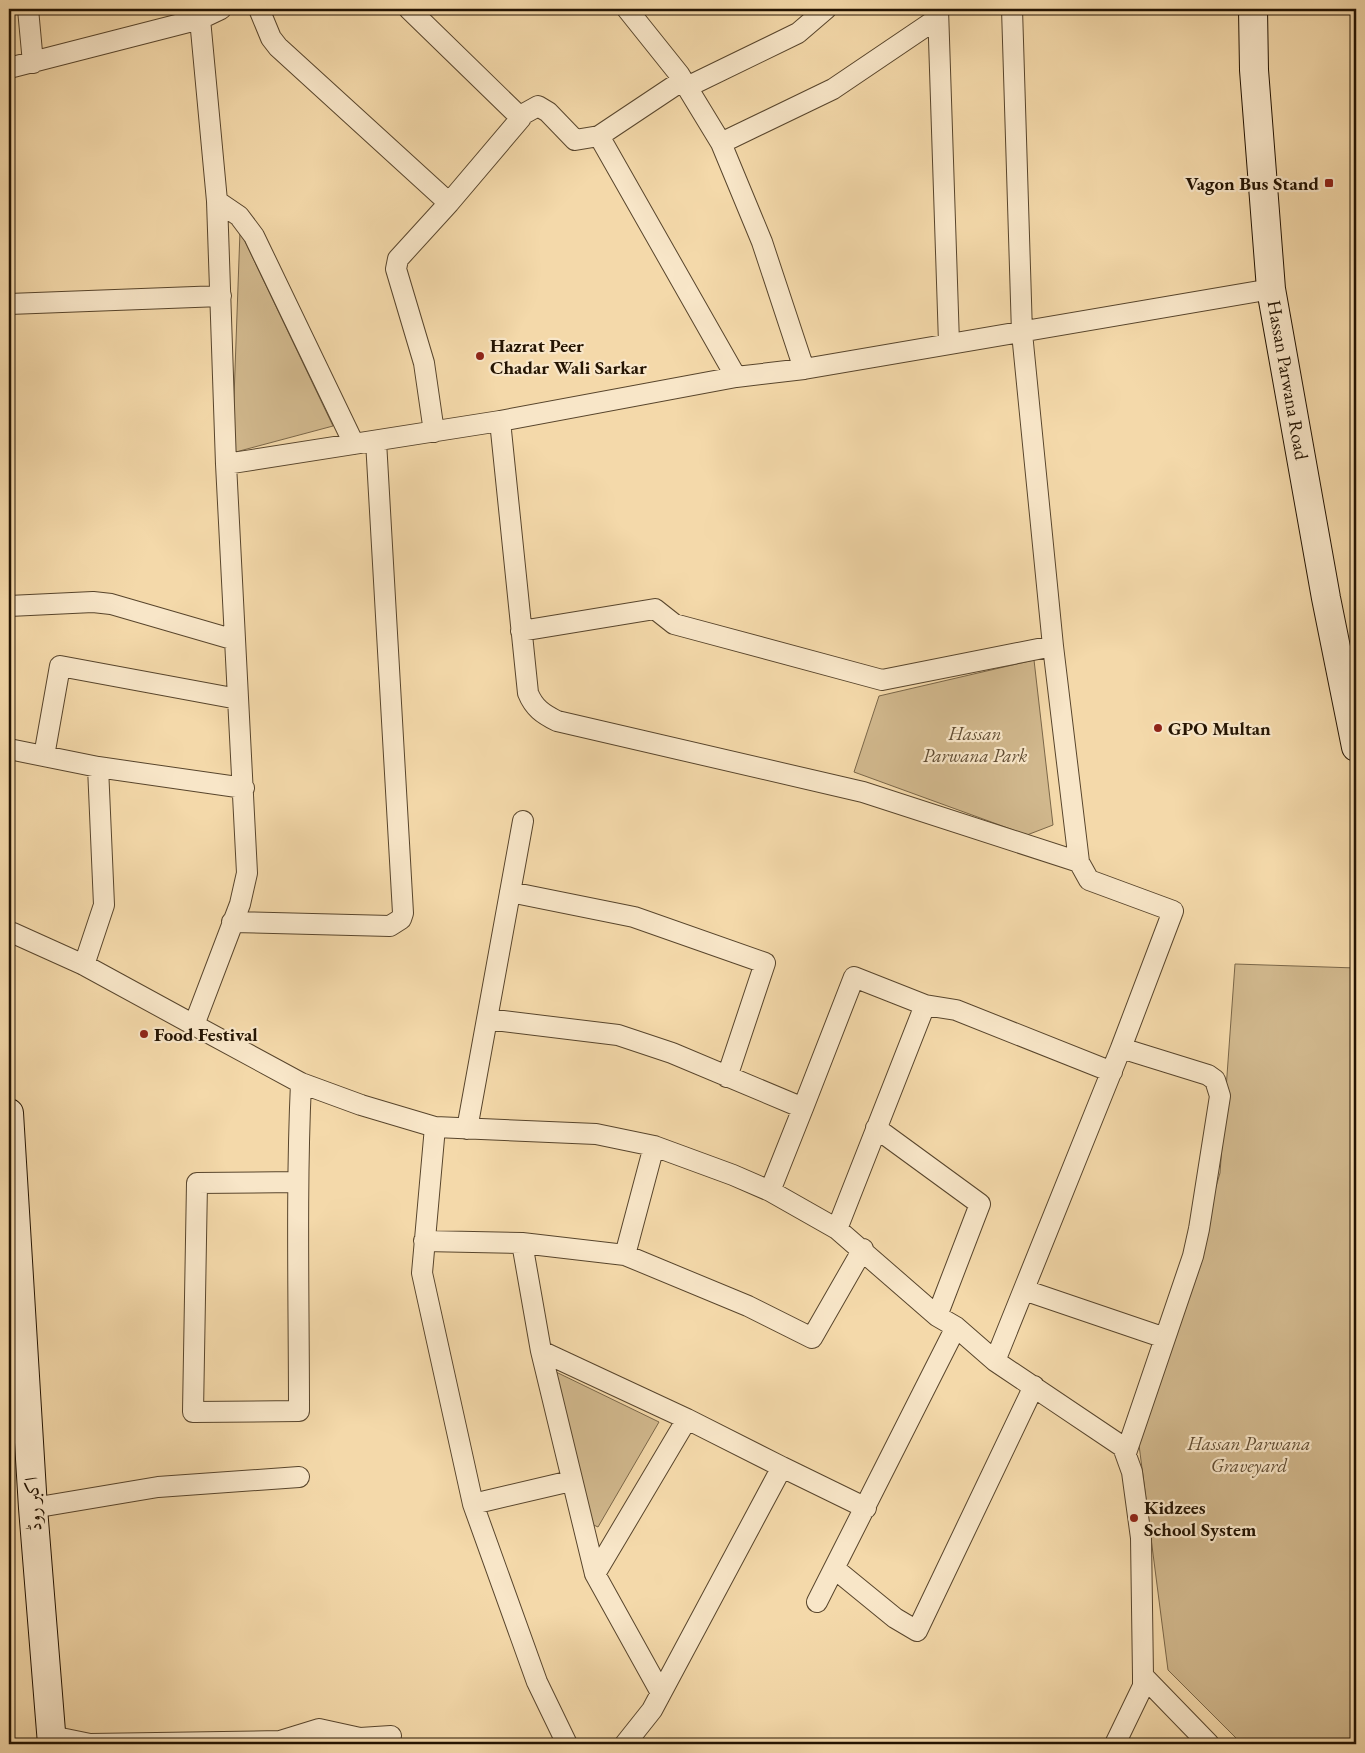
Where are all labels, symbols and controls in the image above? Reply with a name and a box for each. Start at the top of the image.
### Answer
place label: Vagon Bus Stand [1185,171,1319,196]
marker: Vagon Bus Stand [1323,177,1335,189]
street label: Hassan Parwana Road [1262,298,1314,462]
place label: Hazrat Peer Chadar Wali Sarkar [490,333,647,380]
marker: Hazrat Peer Chadar Wali Sarkar [474,350,486,362]
place label: GPO Multan [1168,716,1271,741]
park label: Hassan Parwana Park [923,721,1028,768]
marker: GPO Multan [1152,722,1164,734]
place label: Food Festival [154,1022,258,1047]
marker: Food Festival [138,1028,150,1040]
park label: Hassan Parwana Graveyard [1186,1431,1311,1478]
street label: اکبر روڈ [19,1476,47,1532]
place label: Kidzees School System [1144,1495,1257,1542]
marker: Kidzees School System [1128,1512,1140,1524]

